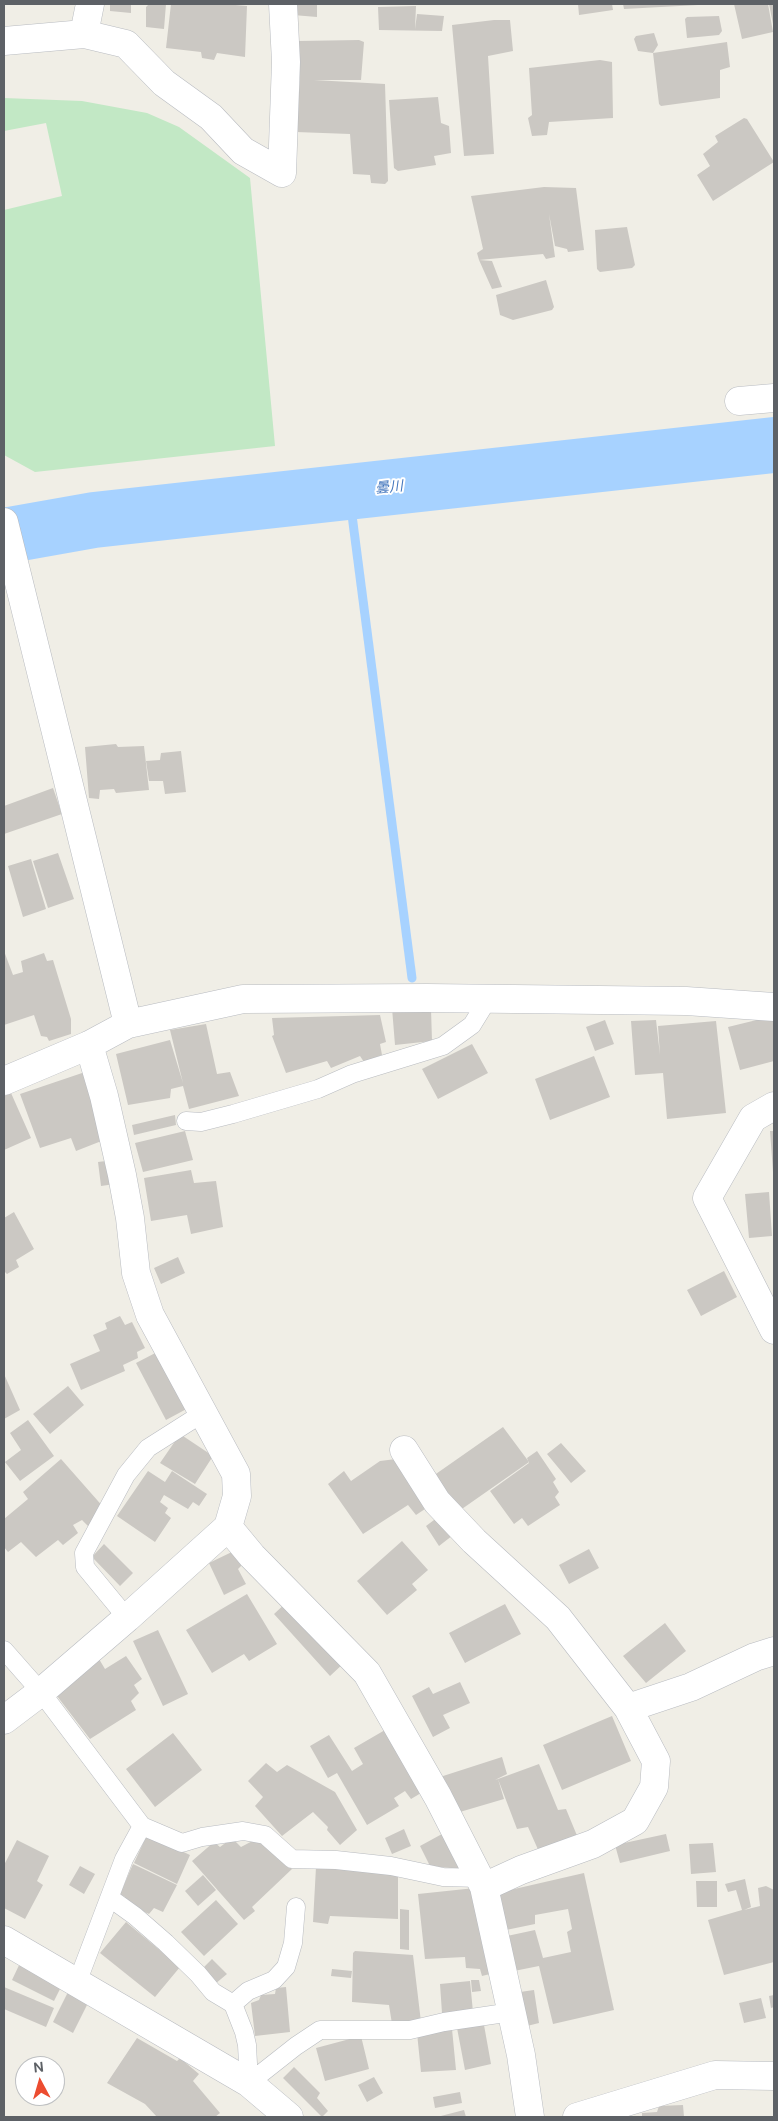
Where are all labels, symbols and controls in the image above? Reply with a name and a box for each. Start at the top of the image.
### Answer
water label: 曇川 [374,478,404,498]
north arrow [15,2056,65,2106]
text: N [33,2058,45,2077]

